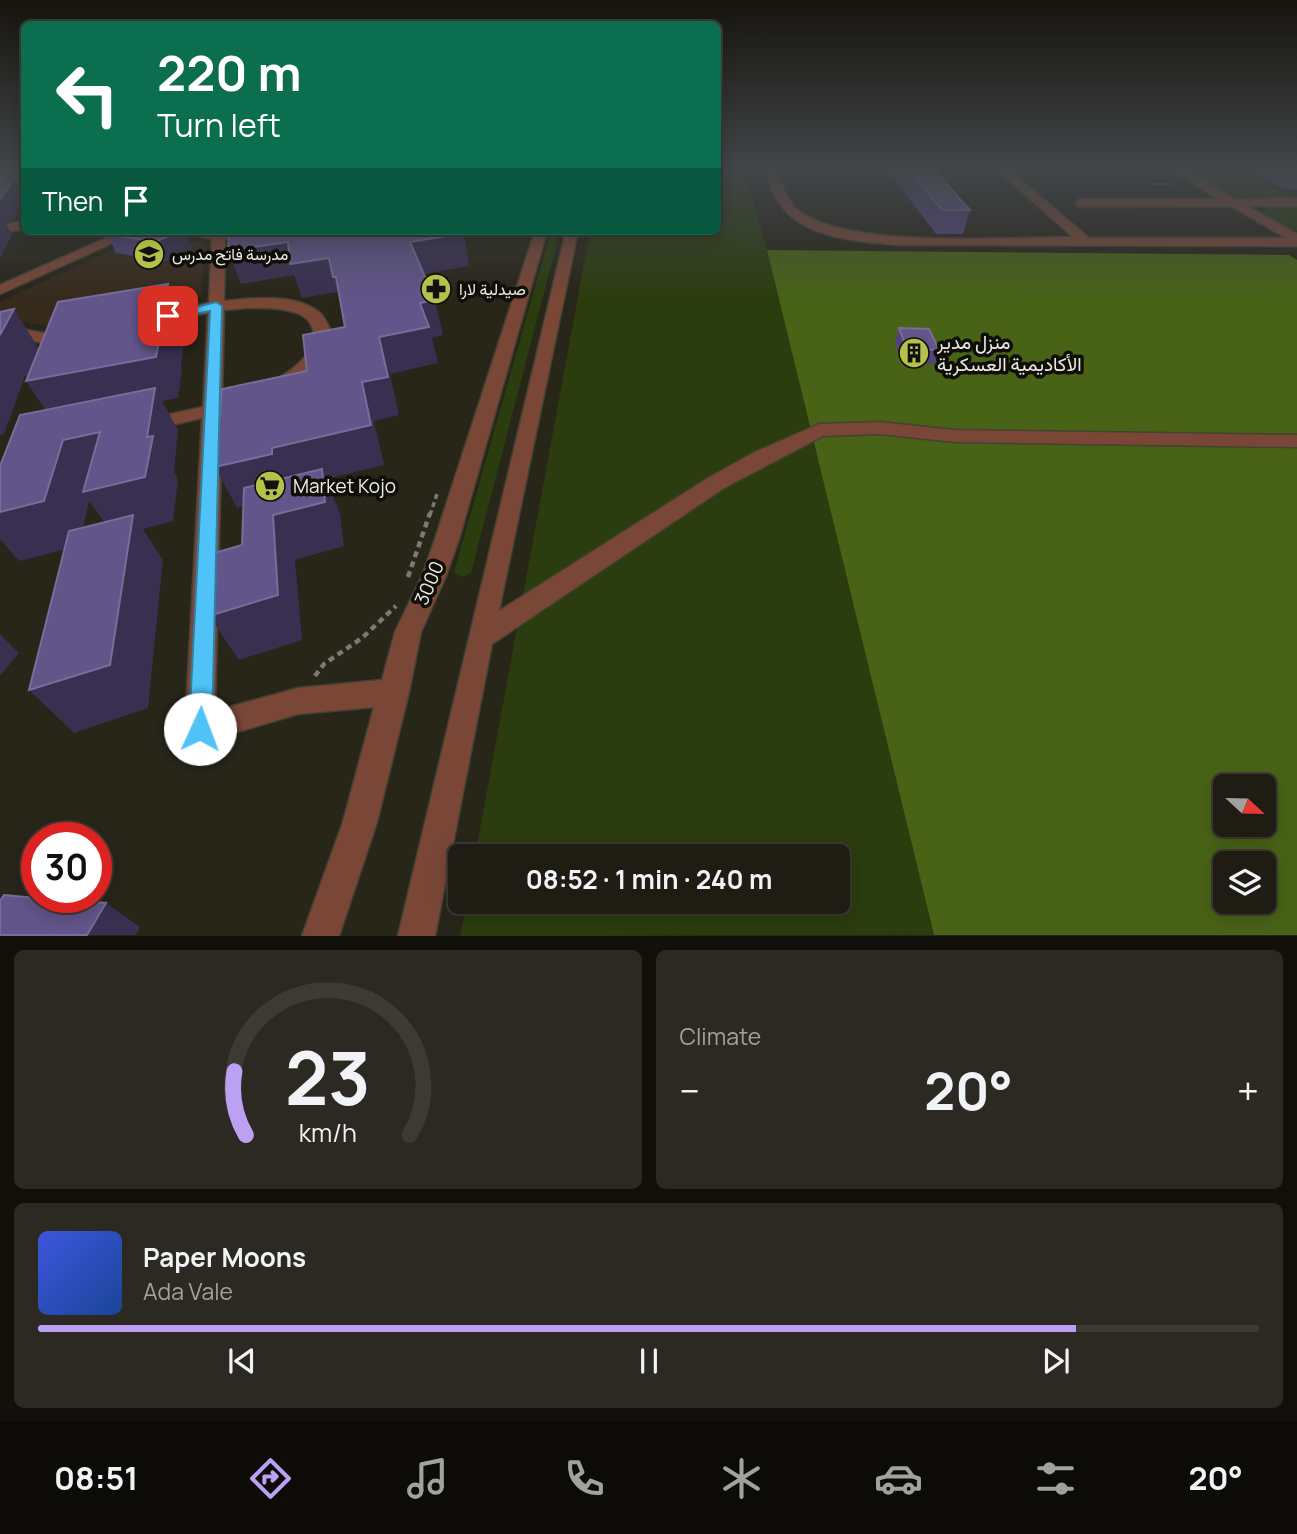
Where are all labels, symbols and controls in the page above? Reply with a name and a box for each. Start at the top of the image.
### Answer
text: 220 m [157,39,301,106]
icon: left [42,49,133,140]
text: Turn left [157,103,281,147]
icon: arrive [117,182,155,220]
text: Then [42,183,103,219]
school or university icon: مدرسة فاتح مدرس [132,237,166,271]
place label: مدرسة فاتح مدرس [172,243,288,266]
pharmacy icon: صيدلية لارا [419,272,453,306]
place label: صيدلية لارا [459,278,526,300]
pin [138,286,198,346]
icon: arrive [149,297,187,335]
place label: منزل مدير الأكاديمية العسكرية [936,329,1082,377]
building icon: منزل مدير الأكاديمية العسكرية [897,336,931,370]
supermarket icon: Market Kojo [253,469,287,503]
place label: Market Kojo [293,473,396,499]
street label: 3000 [408,557,450,609]
position arrow [163,692,237,766]
north arrow [1213,774,1276,836]
map controls [1213,774,1276,914]
speed limit sign: 30 [21,822,112,913]
button: layers [1213,851,1276,914]
text: 08:52 · 1 min · 240 m [526,861,772,897]
text: Climate [680,1020,761,1052]
text: 23 [285,1028,371,1128]
text: 20° [924,1055,1013,1126]
text: − [680,1064,700,1116]
text: + [1237,1064,1259,1116]
text: km/h [299,1115,357,1150]
text: Paper Moons [143,1239,306,1275]
text: Ada Vale [143,1275,233,1307]
icon: previous [223,1342,261,1380]
icon: pause [630,1342,668,1380]
icon: next [1037,1342,1075,1380]
icon: directions [246,1454,295,1503]
icon: music [403,1454,452,1503]
icon: phone [560,1454,609,1503]
icon: climate [717,1454,766,1503]
icon: car [874,1454,923,1503]
icon: filters [1031,1454,1080,1503]
text: 08:51 [54,1456,138,1500]
text: 20° [1188,1456,1243,1500]

